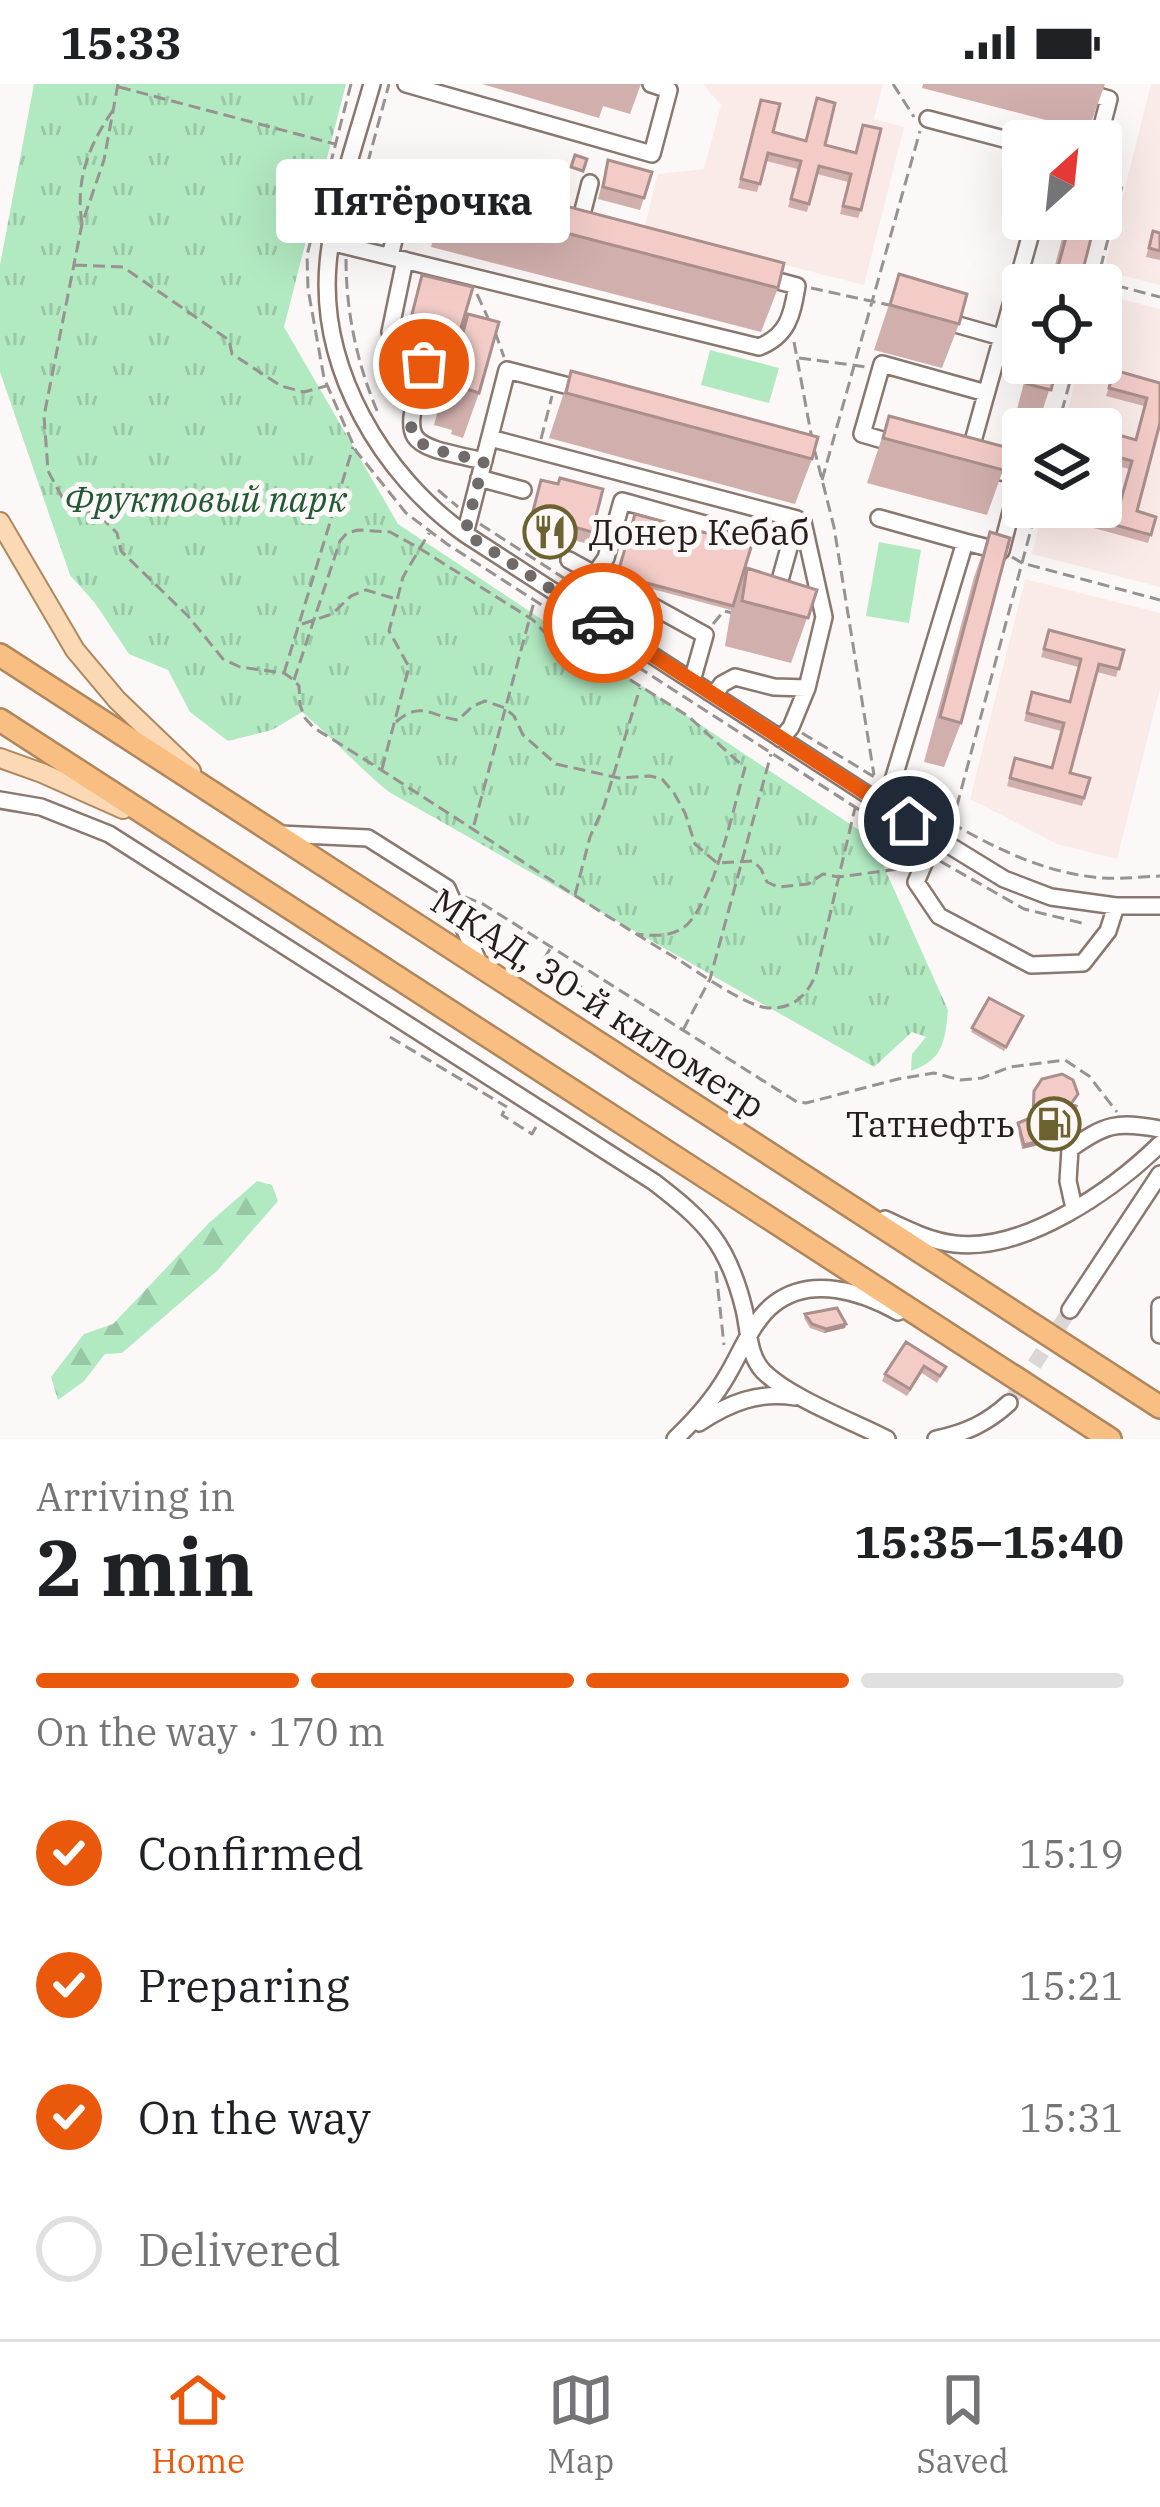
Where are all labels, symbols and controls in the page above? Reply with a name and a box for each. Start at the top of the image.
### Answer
text: 15:33 [60,13,182,71]
north arrow [1002,120,1122,240]
map controls [1002,120,1122,528]
callout: Пятёрочка [277,160,571,244]
text: Пятёрочка [313,175,533,226]
button: locate [1002,264,1122,384]
pin [373,313,475,415]
icon: bag [391,331,457,397]
button: layers [1002,408,1122,528]
park label: Фруктовый парк [65,475,347,522]
restaurant icon: Донер Кебаб [522,504,578,560]
place label: Донер Кебаб [589,508,809,555]
courier [543,563,663,683]
icon: car [570,590,636,656]
pin [858,770,960,872]
icon: home [876,788,942,854]
street label: МКАД, 30-й километр [422,877,774,1128]
fuel station icon: Татнефть [1026,1096,1082,1152]
place label: Татнефть [846,1100,1015,1147]
text: Arriving in [36,1471,235,1522]
text: 15:35–15:40 [854,1512,1124,1570]
text: 2 min [36,1516,254,1617]
text: On the way · 170 m [36,1706,385,1757]
icon: check [36,1820,102,1886]
text: Confirmed [138,1824,364,1882]
text: 15:19 [1019,1828,1124,1879]
icon: check [36,1952,102,2018]
text: Preparing [138,1956,350,2014]
text: 15:21 [1019,1960,1124,2011]
icon: check [36,2084,102,2150]
text: On the way [138,2088,371,2146]
text: 15:31 [1019,2092,1124,2143]
text: Delivered [138,2220,341,2278]
tab: Home [151,2367,245,2482]
tab: Map [547,2367,614,2482]
tab: Saved [916,2367,1009,2482]

